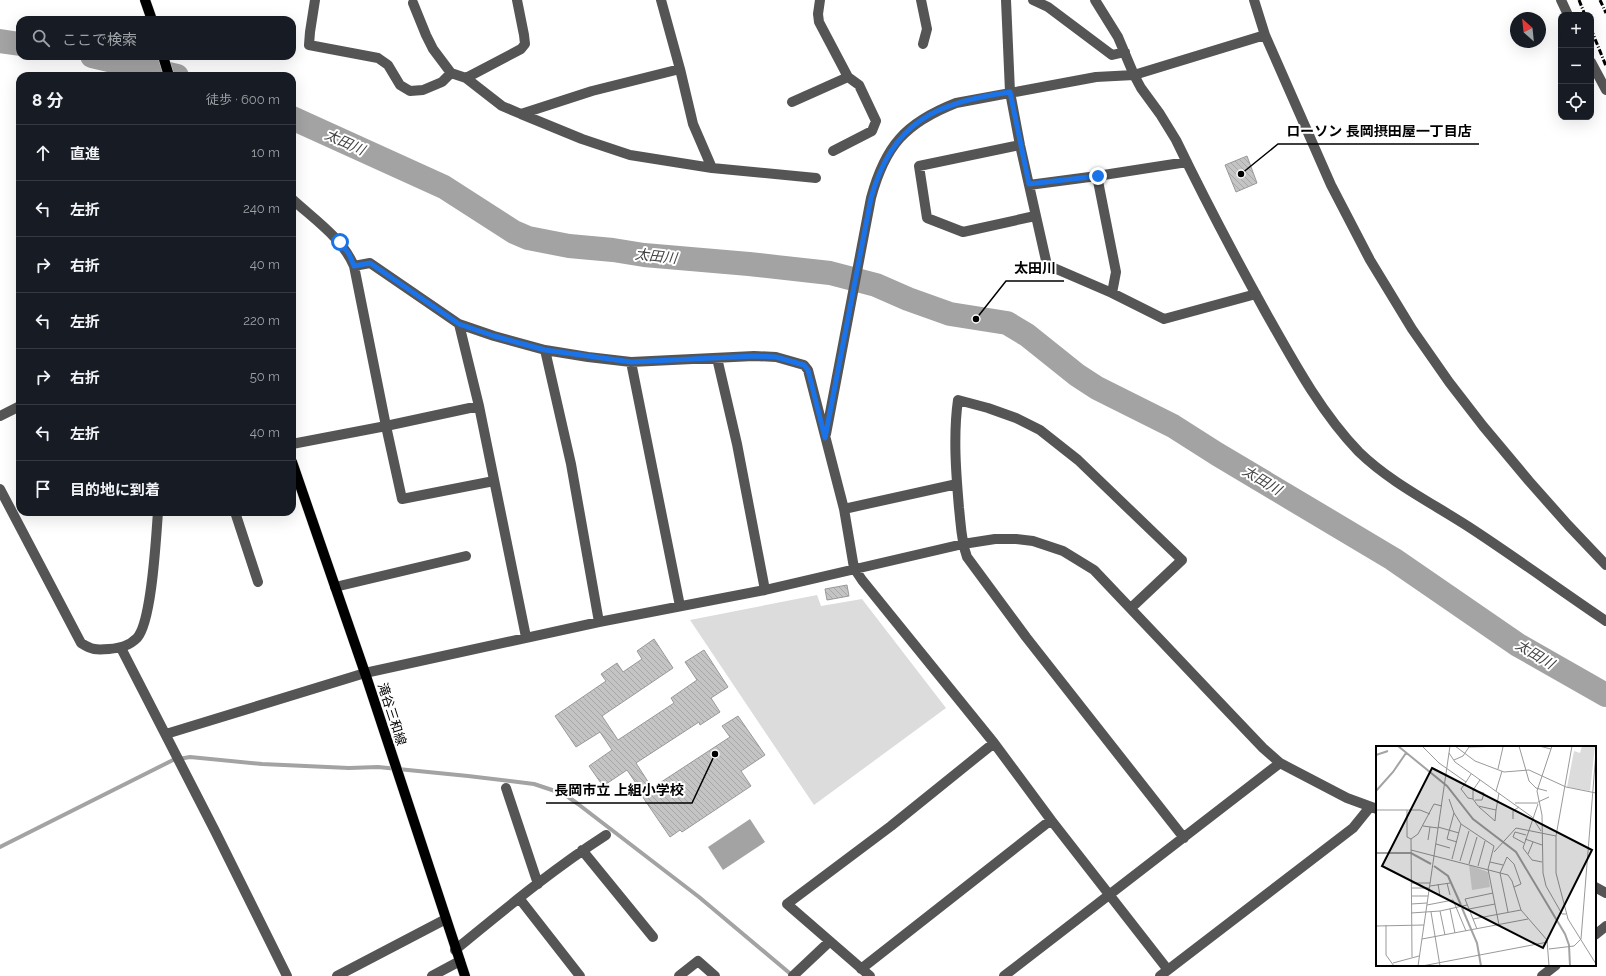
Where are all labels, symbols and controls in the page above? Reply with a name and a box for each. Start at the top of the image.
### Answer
north arrow [1510,12,1546,48]
map controls [1558,12,1594,120]
button: + [1558,12,1594,48]
search box [16,16,296,60]
icon: search [30,27,52,49]
text: ここで検索 [62,31,137,49]
button: − [1558,48,1594,84]
button: locate [1558,84,1594,120]
text: 8 分 [32,90,63,110]
text: 徒歩 · 600 m [206,92,280,107]
callout: ローソン 長岡摂田屋一丁目店 [1278,118,1479,144]
text: ローソン 長岡摂田屋一丁目店 [1286,123,1472,139]
water label: 太田川 [323,126,369,159]
icon: ahead [32,142,54,164]
text: 直進 [70,145,100,163]
text: 10 m [251,145,280,160]
route end [1089,167,1107,185]
icon: left [32,198,54,220]
text: 左折 [70,201,100,219]
text: 240 m [243,201,280,216]
route start [331,233,349,251]
water label: 太田川 [634,246,680,266]
icon: right [32,254,54,276]
callout: 太田川 [1006,255,1064,281]
text: 右折 [70,257,100,275]
text: 40 m [250,257,280,272]
text: 太田川 [1014,260,1056,276]
icon: left [32,310,54,332]
text: 左折 [70,313,100,331]
text: 220 m [243,313,280,328]
icon: right [32,366,54,388]
text: 右折 [70,369,100,387]
text: 50 m [250,369,280,384]
icon: left [32,422,54,444]
text: 左折 [70,425,100,443]
text: 40 m [250,425,280,440]
water label: 太田川 [1240,462,1286,499]
icon: arrive [32,478,54,500]
text: 目的地に到着 [70,481,160,499]
water label: 太田川 [1513,636,1559,673]
street label: 滝谷三和線 [375,681,409,747]
inset map [1376,746,1596,966]
callout: 長岡市立 上組小学校 [546,777,692,803]
text: 長岡市立 上組小学校 [554,782,684,798]

